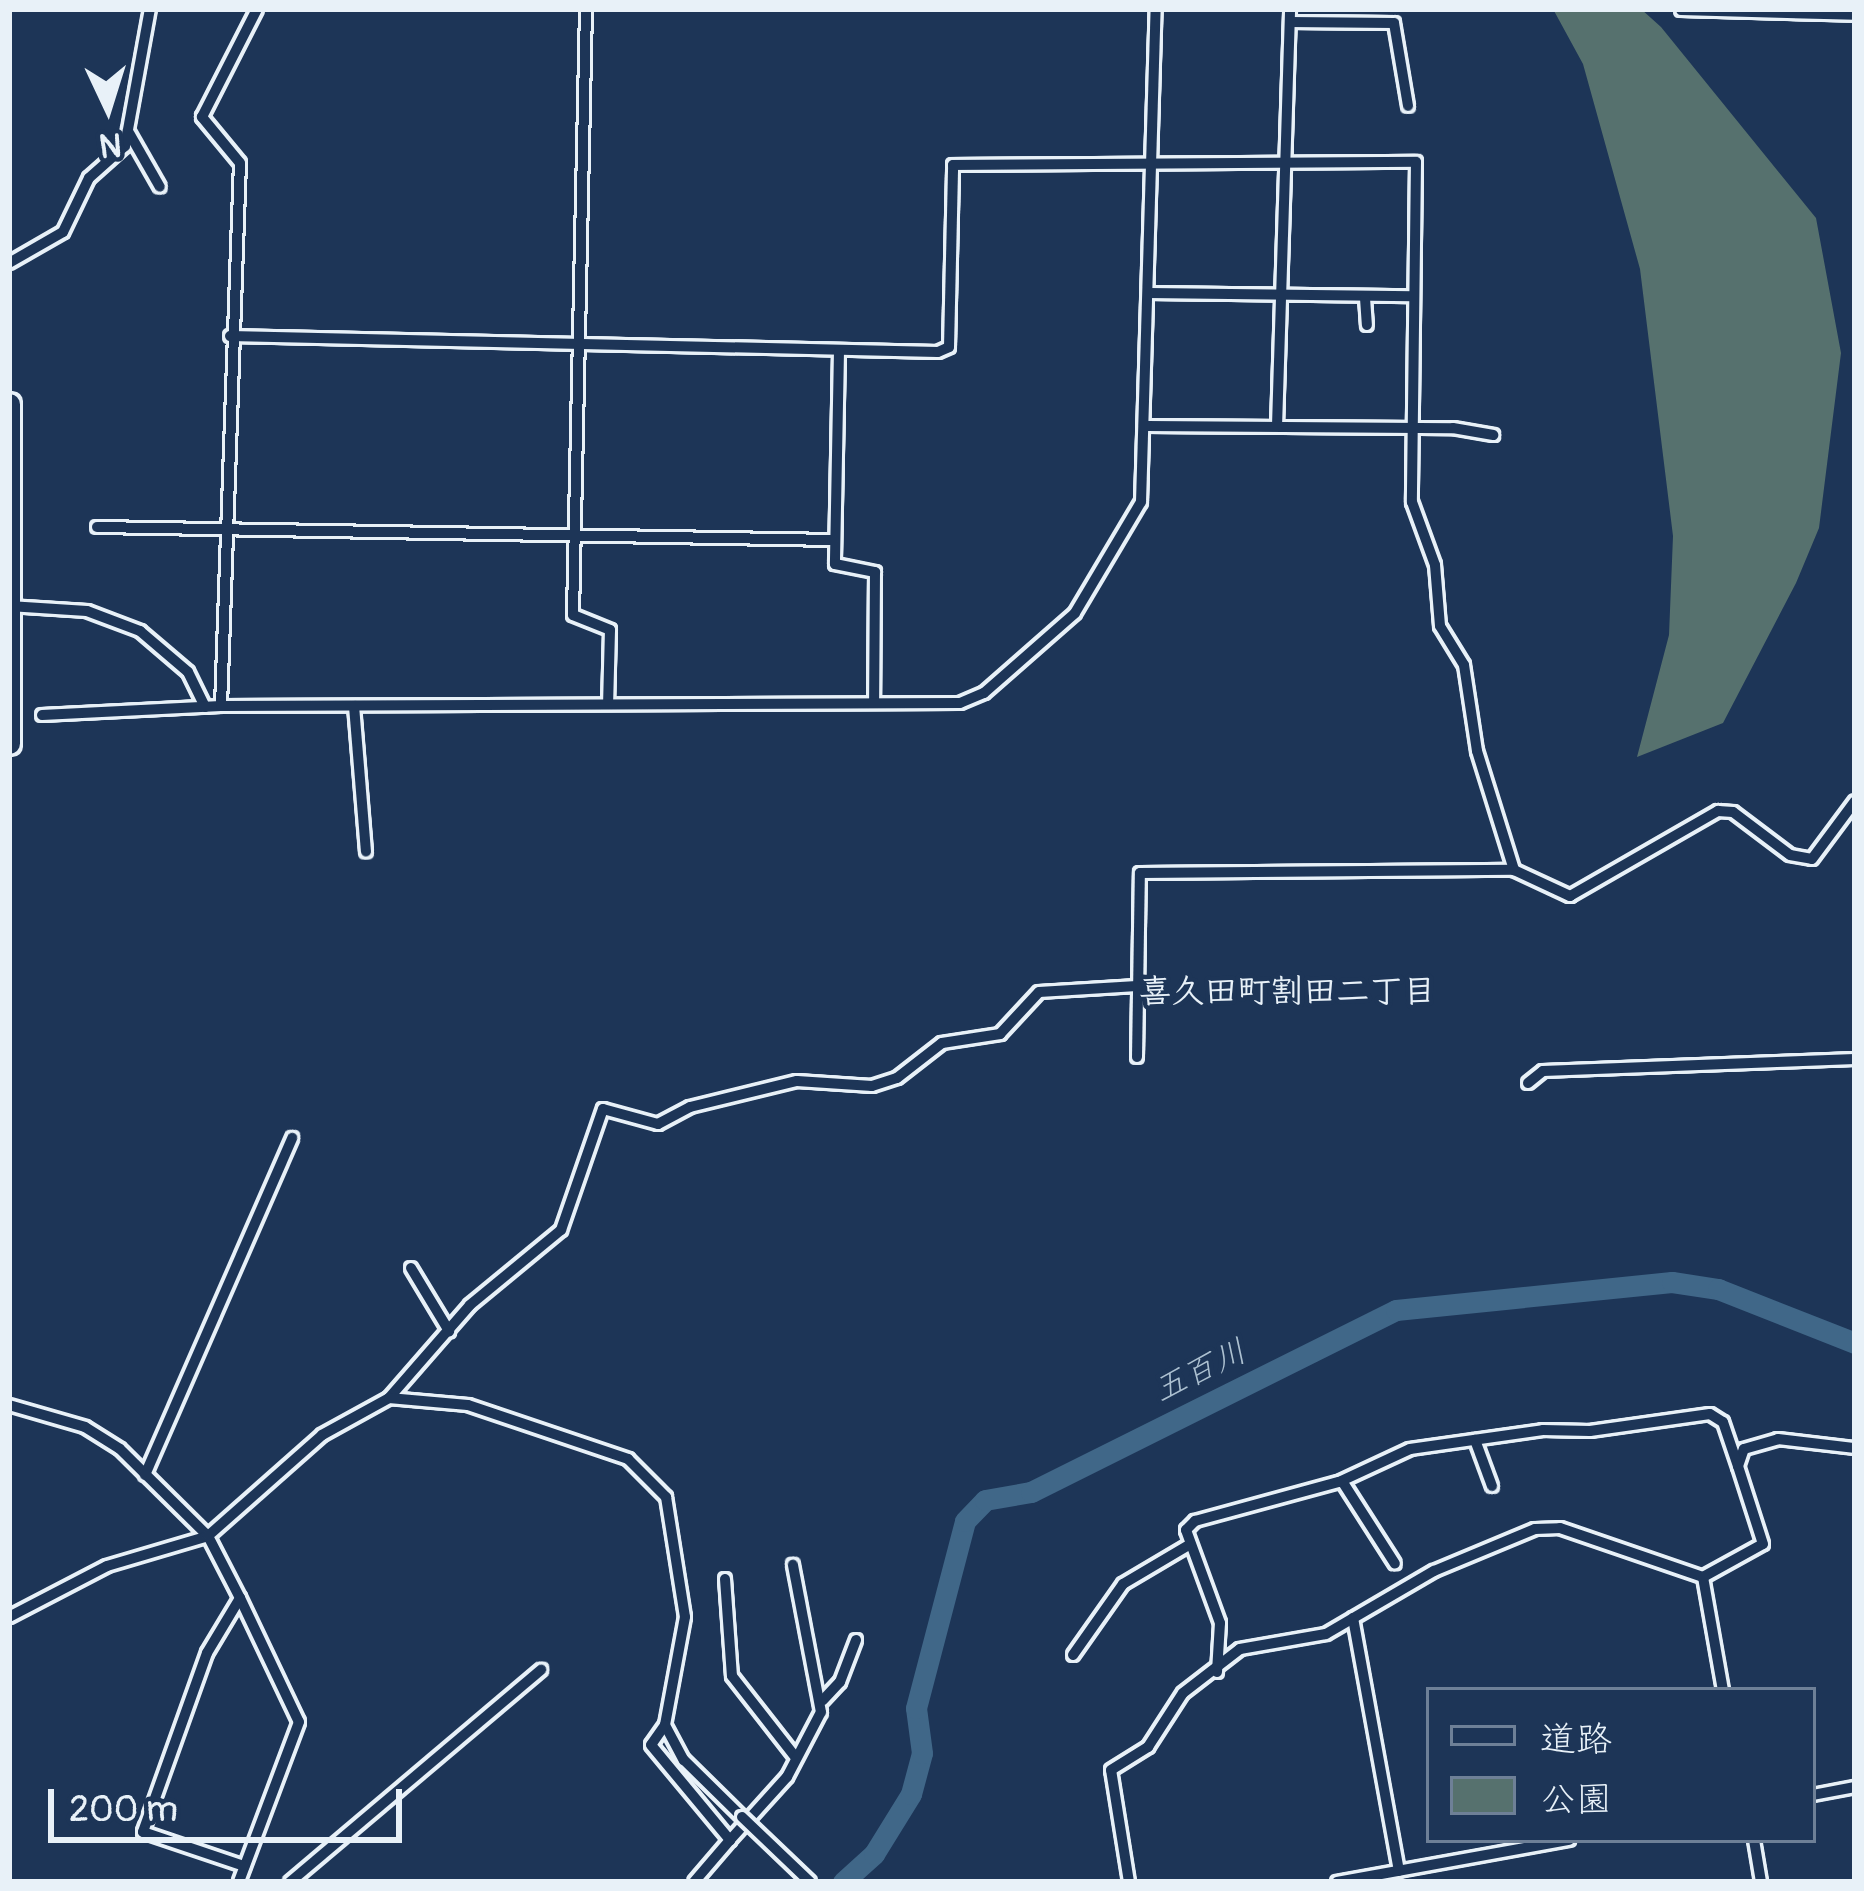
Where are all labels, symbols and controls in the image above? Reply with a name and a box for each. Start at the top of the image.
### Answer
north arrow [48,48,168,168]
text: N [98,123,123,166]
district label: 喜久田町割田二丁目 [1139,972,1435,1012]
water label: 五百川 [1147,1332,1253,1410]
legend [1426,1687,1816,1843]
text: 道路 [1540,1717,1612,1762]
scale bar [54,1765,408,1839]
text: 公園 [1540,1777,1612,1822]
text: 200 m [69,1787,178,1832]

